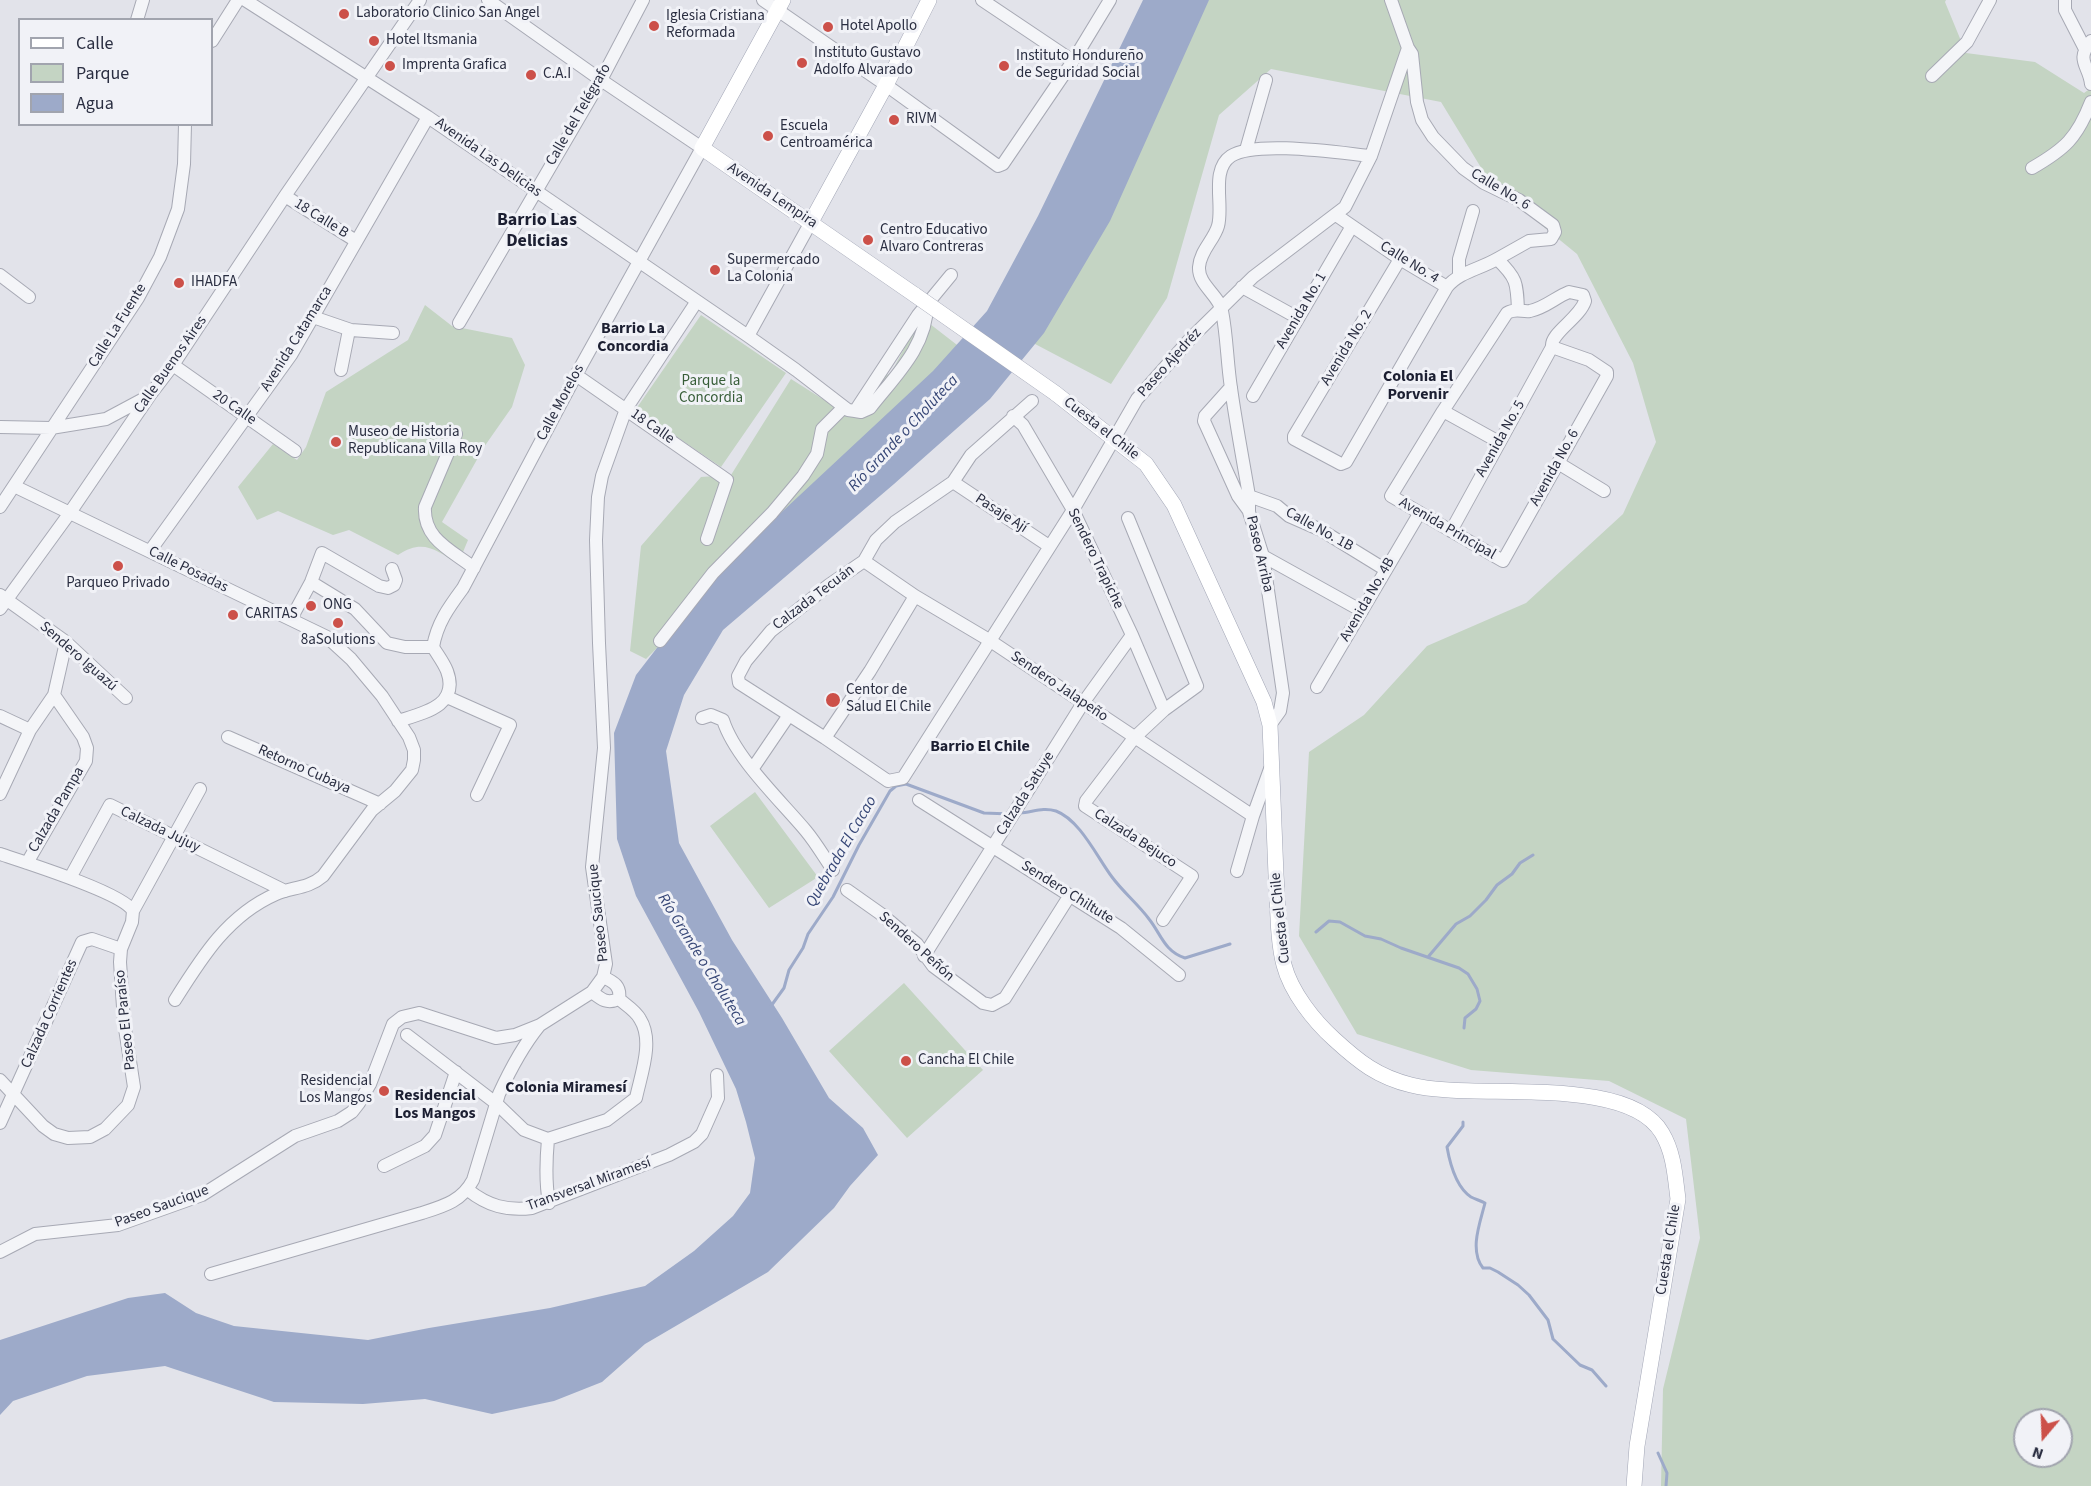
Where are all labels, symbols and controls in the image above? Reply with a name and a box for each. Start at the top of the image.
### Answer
place label: Laboratorio Clinico San Angel [356,5,540,23]
marker: Laboratorio Clinico San Angel [337,7,351,21]
place label: Iglesia Cristiana Reformada [666,8,765,43]
legend [18,18,213,126]
place label: Hotel Apollo [840,18,917,36]
marker: Iglesia Cristiana Reformada [647,19,661,33]
marker: Hotel Apollo [821,20,835,34]
text: Calle [76,31,113,56]
place label: Hotel Itsmania [386,32,477,50]
marker: Hotel Itsmania [367,34,381,48]
place label: Instituto Gustavo Adolfo Alvarado [814,45,921,80]
place label: Instituto Hondureño de Seguridad Social [1016,48,1144,83]
marker: Instituto Gustavo Adolfo Alvarado [795,56,809,70]
place label: Imprenta Grafica [402,57,507,75]
marker: Imprenta Grafica [383,59,397,73]
marker: Instituto Hondureño de Seguridad Social [997,59,1011,73]
text: Parque [76,61,129,86]
street label: Calle del Telégrafo [543,61,615,169]
place label: C.A.I [543,66,571,84]
marker: C.A.I [524,68,538,82]
text: Agua [76,91,114,116]
place label: RIVM [906,111,937,129]
marker: RIVM [887,113,901,127]
street label: Avenida Las Delicias [431,115,545,201]
place label: Escuela Centroamérica [780,118,873,153]
marker: Escuela Centroamérica [761,129,775,143]
street label: Avenida Lempira [724,159,820,233]
street label: Calle No. 6 [1467,165,1533,215]
street label: 18 Calle B [290,195,352,243]
district label: Barrio Las Delicias [497,210,577,252]
place label: Centro Educativo Alvaro Contreras [880,222,988,257]
marker: Centro Educativo Alvaro Contreras [861,233,875,247]
street label: Calle No. 4 [1376,238,1442,288]
place label: Supermercado La Colonia [727,252,820,287]
marker: Supermercado La Colonia [708,263,722,277]
street label: Avenida No. 1 [1273,270,1331,352]
place label: IHADFA [191,274,237,292]
marker: IHADFA [172,276,186,290]
street label: Calle La Fuente [85,281,151,371]
street label: Avenida Catamarca [257,283,337,395]
street label: Avenida No. 2 [1317,307,1377,389]
street label: Calle Buenos Aires [131,313,211,417]
district label: Barrio La Concordia [597,319,669,357]
street label: Paseo Ajedréz [1134,325,1206,401]
street label: Calle Morelos [533,362,589,444]
district label: Colonia El Porvenir [1383,367,1453,405]
water label: Río Grande o Choluteca [845,372,963,496]
park label: Parque la Concordia [679,373,743,408]
street label: 20 Calle [209,387,259,429]
street label: Cuesta el Chile [1060,394,1142,464]
street label: Avenida No. 5 [1473,397,1529,481]
street label: 18 Calle [627,406,677,448]
place label: Museo de Historia Republicana Villa Roy [348,424,482,459]
street label: Avenida No. 6 [1527,426,1583,510]
marker: Museo de Historia Republicana Villa Roy [329,435,343,449]
street label: Pasaje Ají [971,490,1031,538]
street label: Avenida Principal [1395,494,1499,564]
street label: Calle No. 1B [1282,504,1356,556]
street label: Sendero Trapiche [1063,506,1127,612]
street label: Paseo Arriba [1241,514,1277,594]
street label: Calle Posadas [145,543,231,597]
street label: Avenida No. 4B [1337,555,1399,645]
marker: Parqueo Privado [111,559,125,573]
street label: Calzada Tecuán [770,561,858,635]
place label: Parqueo Privado [66,575,170,593]
place label: ONG [323,597,352,615]
marker: ONG [304,599,318,613]
place label: CARITAS [245,606,298,624]
marker: CARITAS [226,608,240,622]
marker: 8aSolutions [331,616,345,630]
street label: Sendero Iguazú [35,618,121,696]
place label: 8aSolutions [301,632,375,650]
street label: Sendero Jalapeño [1007,648,1111,726]
place label: Centor de Salud El Chile [846,682,931,717]
marker: Centor de Salud El Chile [824,691,842,709]
district label: Barrio El Chile [930,737,1030,757]
street label: Retorno Cubaya [255,742,353,798]
street label: Calzada Satuye [993,749,1059,839]
street label: Calzada Pampa [25,764,89,856]
water label: Quebrada El Cacao [802,793,882,911]
street label: Calzada Jujuy [117,803,203,857]
street label: Calzada Bejuco [1090,806,1180,872]
street label: Sendero Chiltute [1018,857,1116,929]
street label: Paseo Saucique [585,863,613,963]
street label: Cuesta el Chile [1267,872,1295,964]
water label: Río Grande o Choluteca [652,890,750,1030]
street label: Sendero Peñón [874,908,958,986]
street label: Calzada Corrientes [18,957,82,1071]
street label: Paseo El Paraíso [112,969,140,1071]
place label: Cancha El Chile [918,1052,1014,1070]
marker: Cancha El Chile [899,1054,913,1068]
place label: Residencial Los Mangos [299,1073,372,1108]
district label: Colonia Miramesí [505,1078,627,1098]
marker: Residencial Los Mangos [377,1084,391,1098]
district label: Residencial Los Mangos [394,1086,476,1124]
street label: Transversal Miramesí [524,1154,654,1216]
street label: Paseo Saucique [113,1182,211,1232]
street label: Cuesta el Chile [1653,1204,1685,1296]
north arrow [2013,1408,2073,1468]
text: N [2029,1441,2046,1465]

